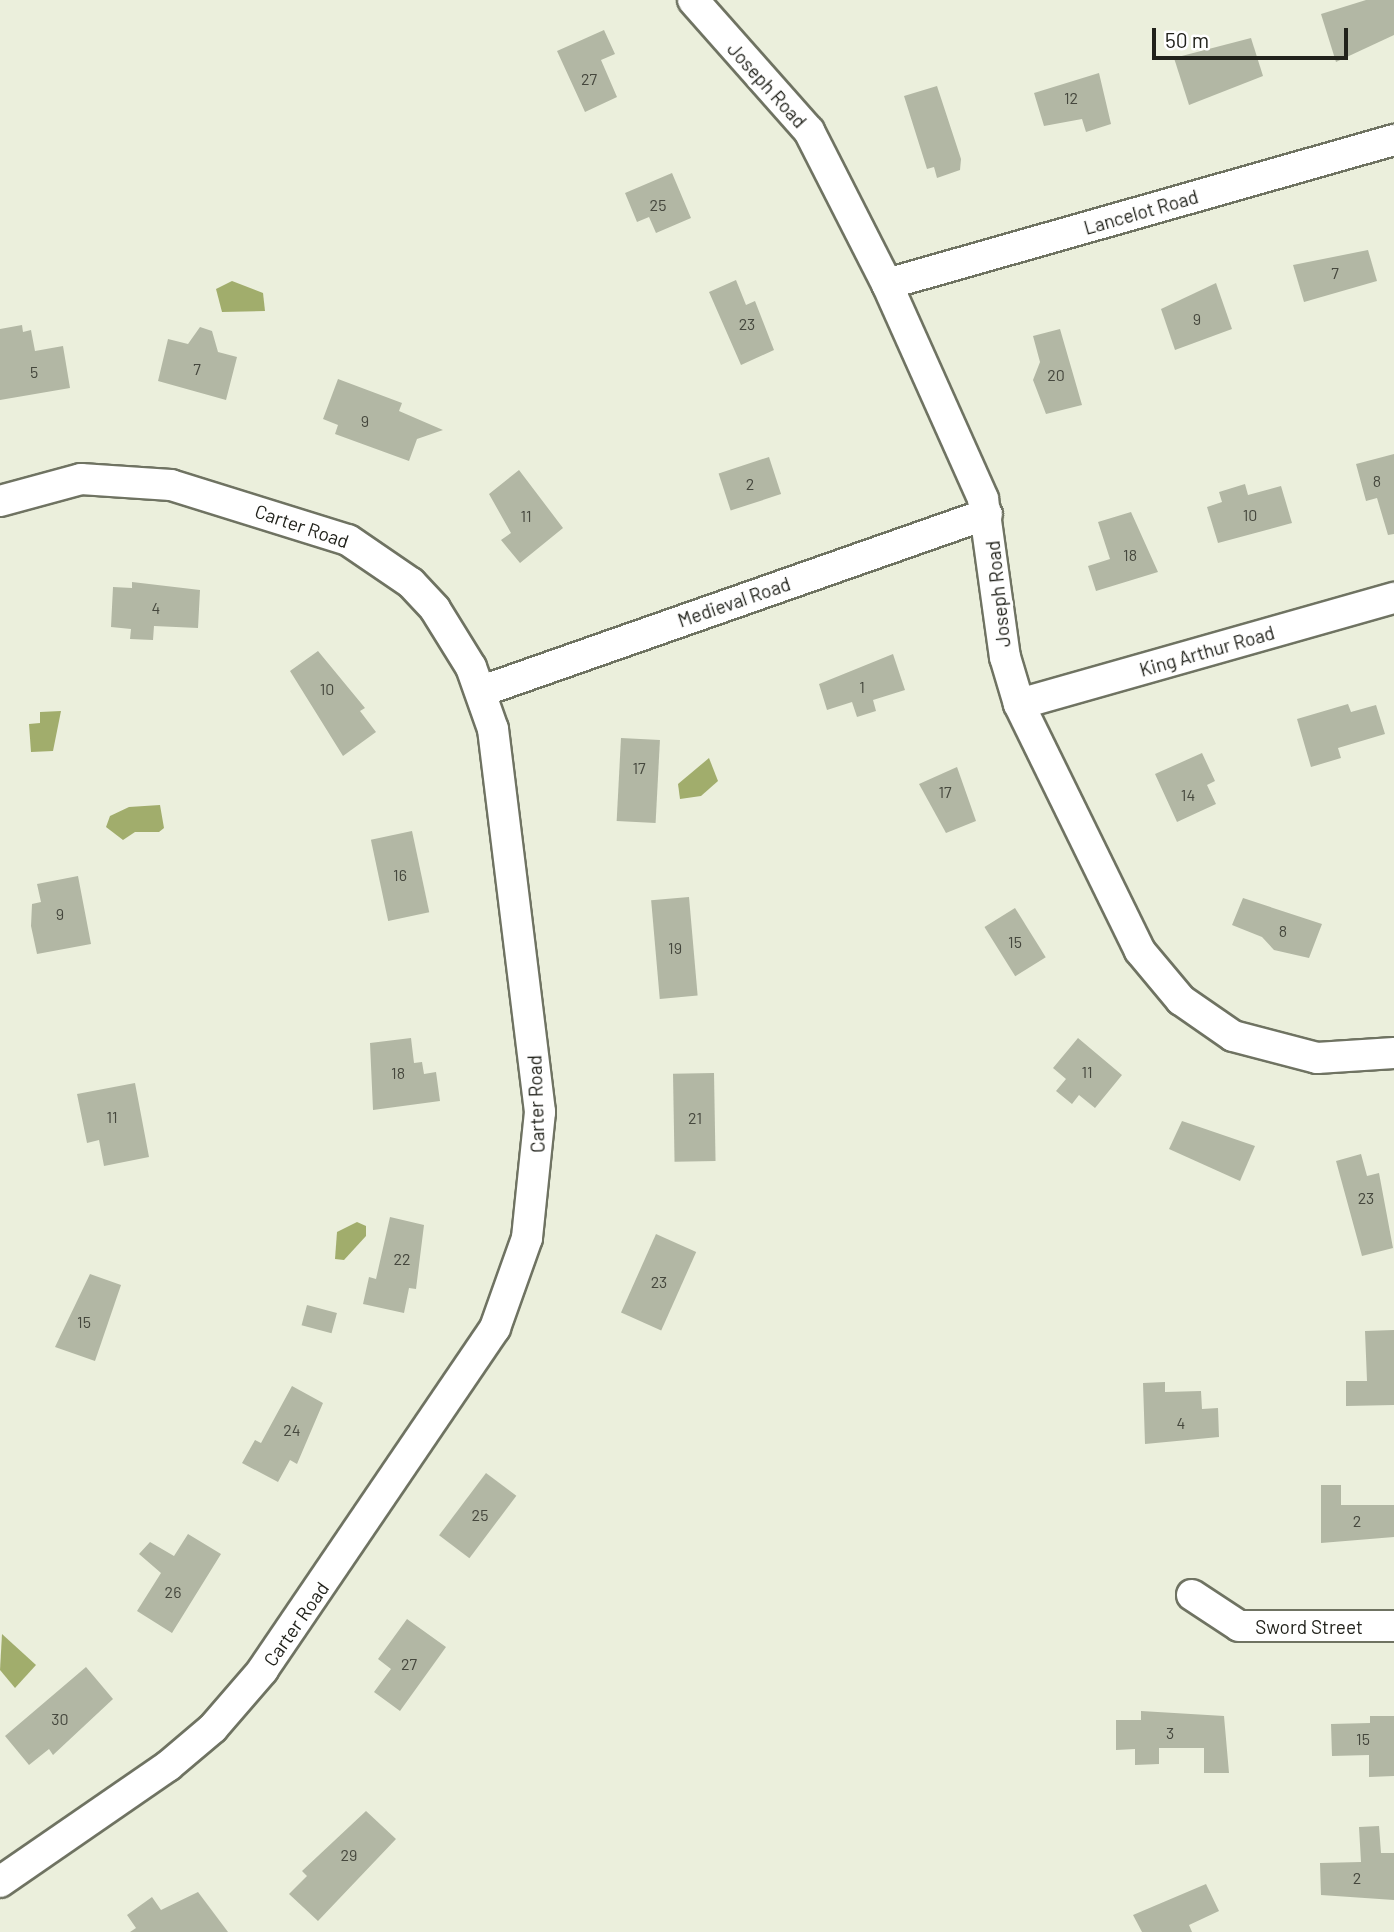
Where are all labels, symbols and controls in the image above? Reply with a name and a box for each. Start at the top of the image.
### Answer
scale bar [1156,14,1352,58]
text: 50 m [1165,27,1209,52]
street label: Joseph Road [723,38,811,132]
house number: 27 [581,69,597,89]
house number: 12 [1064,88,1078,108]
street label: Lancelot Road [1081,185,1201,239]
house number: 25 [650,195,666,215]
house number: 7 [1331,263,1339,283]
house number: 9 [1193,309,1201,329]
house number: 23 [739,314,755,334]
house number: 7 [193,359,201,379]
house number: 5 [30,362,38,382]
house number: 20 [1047,365,1065,385]
house number: 9 [361,411,369,431]
house number: 8 [1373,471,1381,491]
house number: 2 [746,474,754,494]
street label: Carter Road [252,499,352,553]
house number: 10 [1243,505,1257,525]
house number: 11 [520,506,532,526]
street label: Joseph Road [981,540,1015,648]
house number: 18 [1123,545,1137,565]
street label: Medieval Road [675,572,793,632]
house number: 4 [152,598,160,618]
street label: King Arthur Road [1137,621,1277,681]
house number: 1 [859,677,865,697]
house number: 10 [320,679,334,699]
house number: 17 [632,758,646,778]
house number: 17 [938,782,952,802]
house number: 14 [1181,785,1195,805]
house number: 16 [393,865,407,885]
house number: 9 [56,904,64,924]
house number: 8 [1279,921,1287,941]
house number: 15 [1008,932,1022,952]
house number: 19 [668,938,682,958]
street label: Carter Road [523,1055,549,1153]
house number: 11 [1081,1062,1093,1082]
house number: 18 [391,1063,405,1083]
house number: 11 [106,1107,118,1127]
house number: 21 [688,1108,702,1128]
house number: 23 [1358,1188,1374,1208]
house number: 22 [393,1249,411,1269]
house number: 23 [651,1272,667,1292]
house number: 15 [77,1312,91,1332]
house number: 4 [1177,1413,1185,1433]
house number: 24 [283,1420,301,1440]
house number: 25 [472,1505,488,1525]
house number: 2 [1353,1511,1361,1531]
street label: Carter Road [259,1577,333,1671]
house number: 26 [165,1582,181,1602]
street label: Sword Street [1255,1616,1363,1638]
house number: 27 [401,1654,417,1674]
house number: 30 [51,1709,69,1729]
house number: 3 [1166,1723,1174,1743]
house number: 15 [1356,1729,1370,1749]
house number: 29 [341,1845,357,1865]
house number: 2 [1353,1868,1361,1888]

